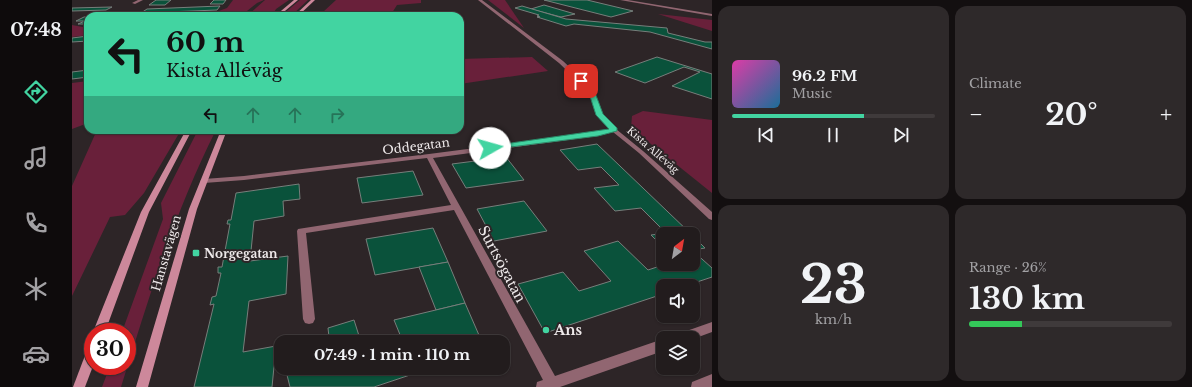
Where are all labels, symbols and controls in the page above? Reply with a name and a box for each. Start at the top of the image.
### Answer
text: 07:48 [10,19,62,41]
text: 60 m [166,25,244,60]
icon: left [100,28,152,80]
text: Kista Alléväg [166,60,283,82]
pin [564,64,598,98]
text: 96.2 FM [792,66,857,85]
icon: arrive [570,70,592,92]
text: Climate [969,75,1022,92]
icon: directions [22,78,50,106]
text: Music [792,85,832,102]
text: 20° [1045,96,1098,133]
text: − [969,101,983,128]
text: + [1160,101,1172,128]
icon: left [200,104,222,126]
icon: ahead [242,104,264,126]
icon: ahead [284,104,306,126]
icon: right [326,104,348,126]
street label: Kista Alléväg [624,124,682,177]
icon: previous [755,124,777,146]
icon: pause [822,124,844,146]
icon: next [890,124,912,146]
position arrow [469,127,511,169]
street label: Oddegatan [381,134,451,158]
icon: music [22,144,50,172]
icon: phone [22,209,50,237]
street label: Hanstavägen [148,213,184,293]
street label: Surtsögatan [474,222,530,306]
north arrow [656,227,700,271]
map controls [656,227,700,375]
place label: Norgegatan [204,246,278,261]
marker: Norgegatan [191,248,201,258]
text: 23 [800,253,867,317]
text: Range · 26% [969,259,1047,276]
icon: climate [22,275,50,303]
button: sound [656,279,700,323]
text: 130 km [969,280,1085,317]
text: km/h [815,311,852,328]
place label: Ans [553,321,583,339]
speed limit sign: 30 [84,323,136,375]
marker: Ans [541,325,551,335]
button: layers [656,331,700,375]
icon: car [22,340,50,368]
text: 07:49 · 1 min · 110 m [314,345,470,364]

